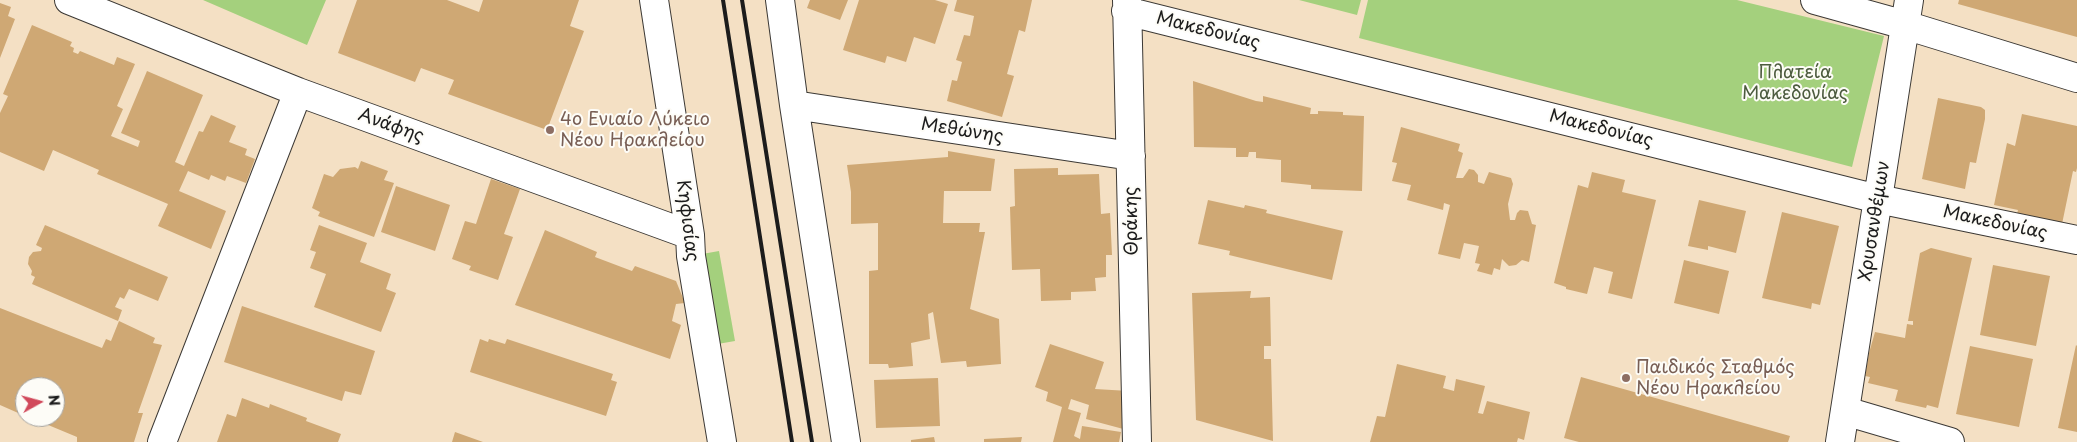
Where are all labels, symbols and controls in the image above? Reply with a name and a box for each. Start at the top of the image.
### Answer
street label: Μακεδονίας [1154,8,1262,54]
park label: Πλατεία Μακεδονίας [1742,62,1848,104]
street label: Ανάφης [355,104,427,148]
street label: Μακεδονίας [1547,106,1655,152]
place label: 4ο Ενιαίο Λύκειο Νέου Ηρακλείου [560,109,710,152]
street label: Μεθώνης [919,114,1005,148]
marker: 4ο Ενιαίο Λύκειο Νέου Ηρακλείου [544,124,556,136]
street label: Χρυσανθέμων [1855,159,1895,283]
street label: Κηφισίας [671,179,703,263]
street label: Θράκης [1121,186,1143,256]
street label: Μακεδονίας [1941,201,2049,245]
place label: Παιδικός Σταθμός Νέου Ηρακλείου [1636,357,1794,399]
marker: Παιδικός Σταθμός Νέου Ηρακλείου [1620,372,1632,384]
north arrow [15,377,65,427]
text: N [43,393,65,407]

